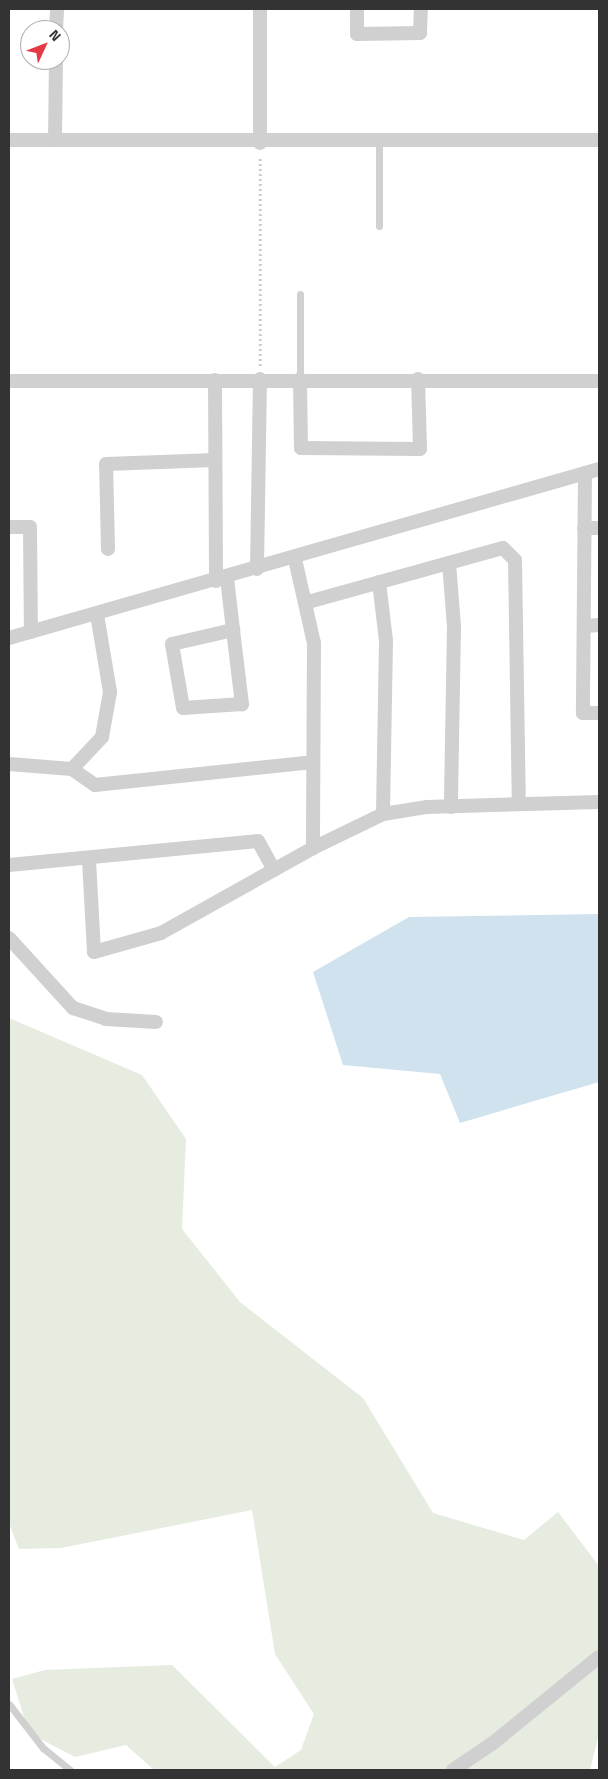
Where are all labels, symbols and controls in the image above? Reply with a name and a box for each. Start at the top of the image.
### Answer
north arrow [20,20,70,70]
text: N [45,24,67,46]

